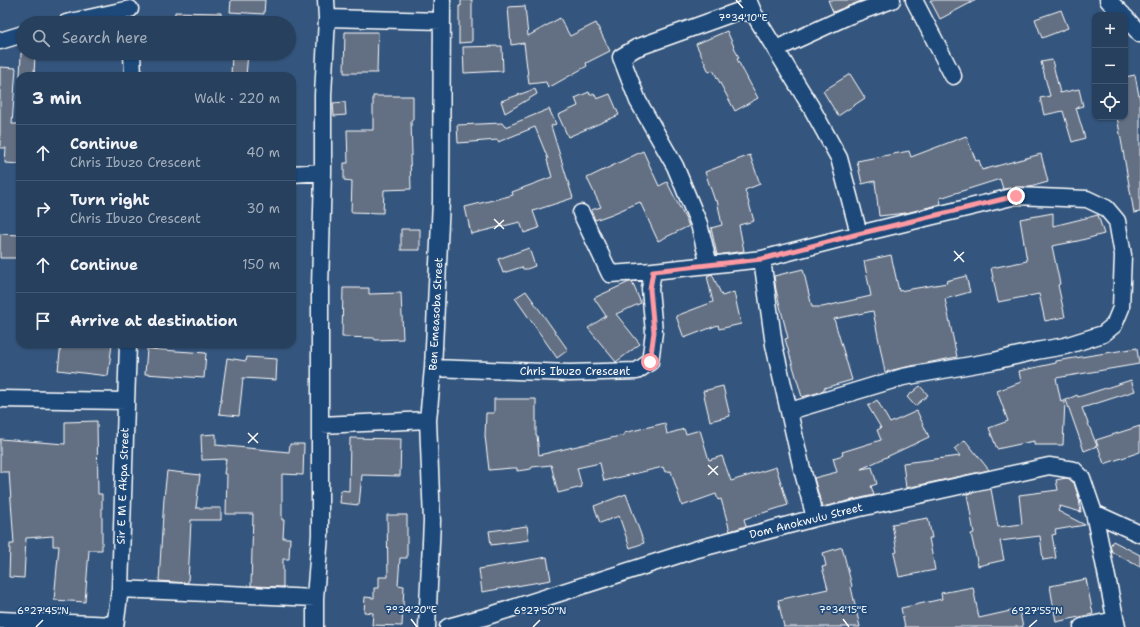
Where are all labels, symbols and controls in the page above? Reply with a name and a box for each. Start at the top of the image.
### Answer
text: 7°34'10"E [718,11,768,24]
map controls [1092,12,1128,120]
button: + [1092,12,1128,48]
search box [16,16,296,60]
icon: search [30,27,52,49]
text: Search here [62,28,148,48]
button: − [1092,48,1128,84]
button: locate [1092,84,1128,120]
text: 3 min [32,87,82,109]
text: Walk · 220 m [194,90,280,107]
text: Continue [70,134,138,154]
icon: ahead [32,142,54,164]
text: 40 m [246,144,280,161]
text: Chris Ibuzo Crescent [70,154,201,171]
route end [1007,187,1025,205]
text: Turn right [70,190,150,210]
icon: right [32,198,54,220]
text: 30 m [246,200,280,217]
text: Chris Ibuzo Crescent [70,210,201,227]
icon: ahead [32,254,54,276]
text: Continue [70,255,138,275]
text: 150 m [242,256,280,273]
street label: Ben Emeasoba Street [426,257,446,371]
icon: arrive [32,310,54,332]
text: Arrive at destination [70,311,238,331]
route start [641,353,659,371]
street label: Chris Ibuzo Crescent [520,364,631,379]
street label: Sir E M E Akpa Street [113,427,133,545]
street label: Dom Anokwulu Street [748,500,864,542]
text: 7°34'20"E [385,603,437,616]
text: 7°34'15"E [819,603,867,616]
text: 6°27'45"N [17,604,69,617]
text: 6°27'50"N [514,604,566,617]
text: 6°27'55"N [1011,604,1063,617]

